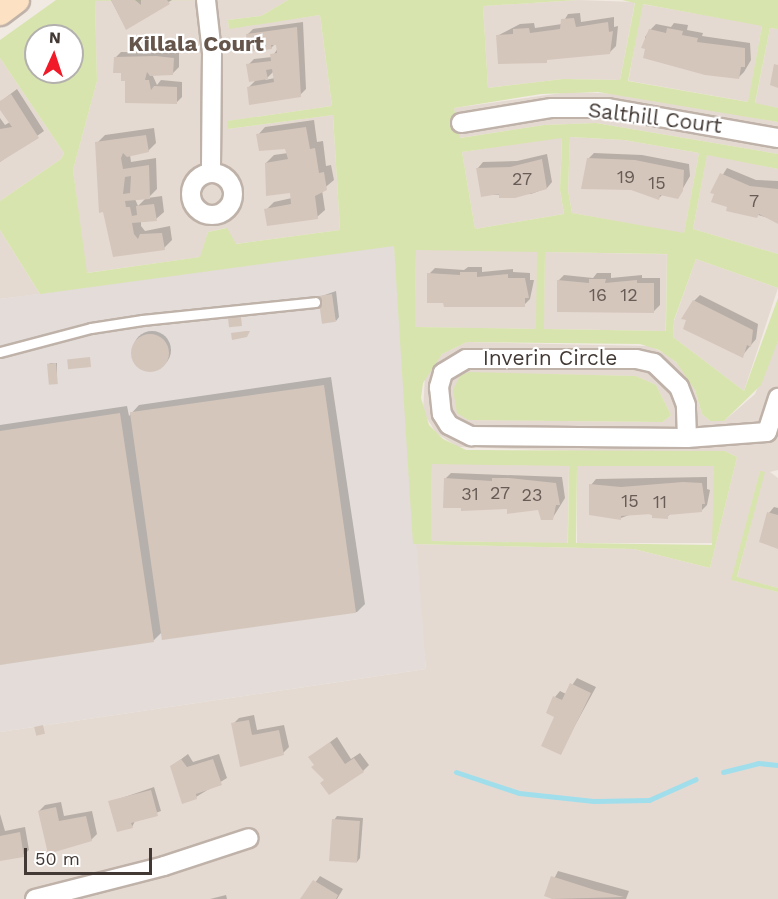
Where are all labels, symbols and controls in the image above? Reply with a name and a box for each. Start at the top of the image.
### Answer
north arrow [24,24,84,84]
text: N [48,28,61,47]
district label: Killala Court [128,31,264,57]
street label: Salthill Court [586,97,724,139]
house number: 19 [617,166,635,188]
house number: 27 [512,168,532,190]
house number: 15 [648,172,666,194]
house number: 7 [749,190,759,212]
house number: 16 [589,284,607,306]
house number: 12 [620,284,638,306]
street label: Inverin Circle [483,345,617,371]
house number: 27 [490,482,510,504]
house number: 31 [461,483,479,505]
house number: 23 [522,484,542,506]
house number: 15 [621,490,639,512]
house number: 11 [653,491,667,513]
scale bar [27,836,154,874]
text: 50 m [35,848,80,869]

